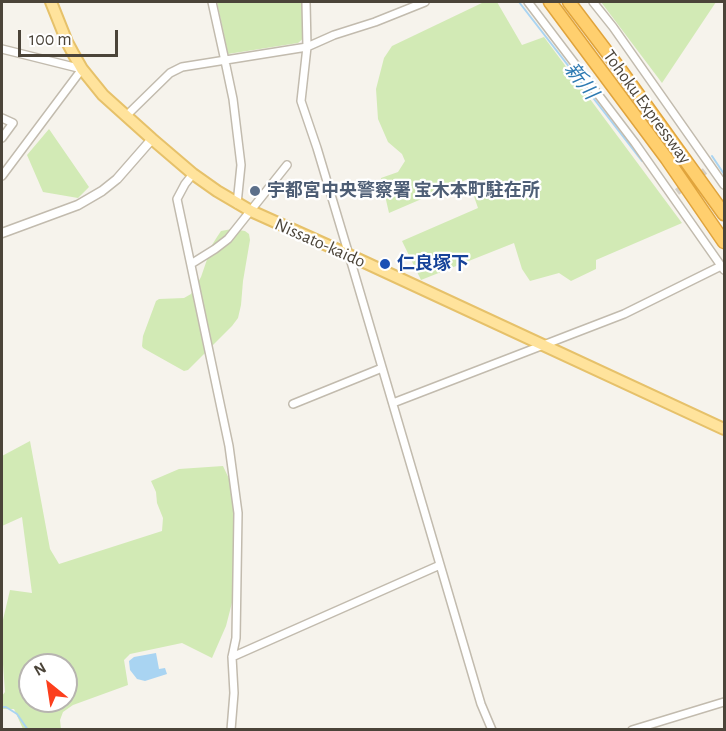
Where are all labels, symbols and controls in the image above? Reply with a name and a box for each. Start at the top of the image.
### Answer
scale bar [21,18,122,56]
text: 100 m [29,31,72,49]
street label: Tohoku Expressway [598,46,696,168]
water label: 新川 [559,58,603,104]
place label: 宇都宮中央警察署 宝木本町駐在所 [267,180,540,202]
marker: 宇都宮中央警察署 宝木本町駐在所 [248,184,262,198]
street label: Nissato-kaido [271,213,369,273]
place label: 仁良塚下 [397,253,469,275]
marker: 仁良塚下 [378,257,392,271]
north arrow [18,653,78,713]
text: N [31,659,49,679]

